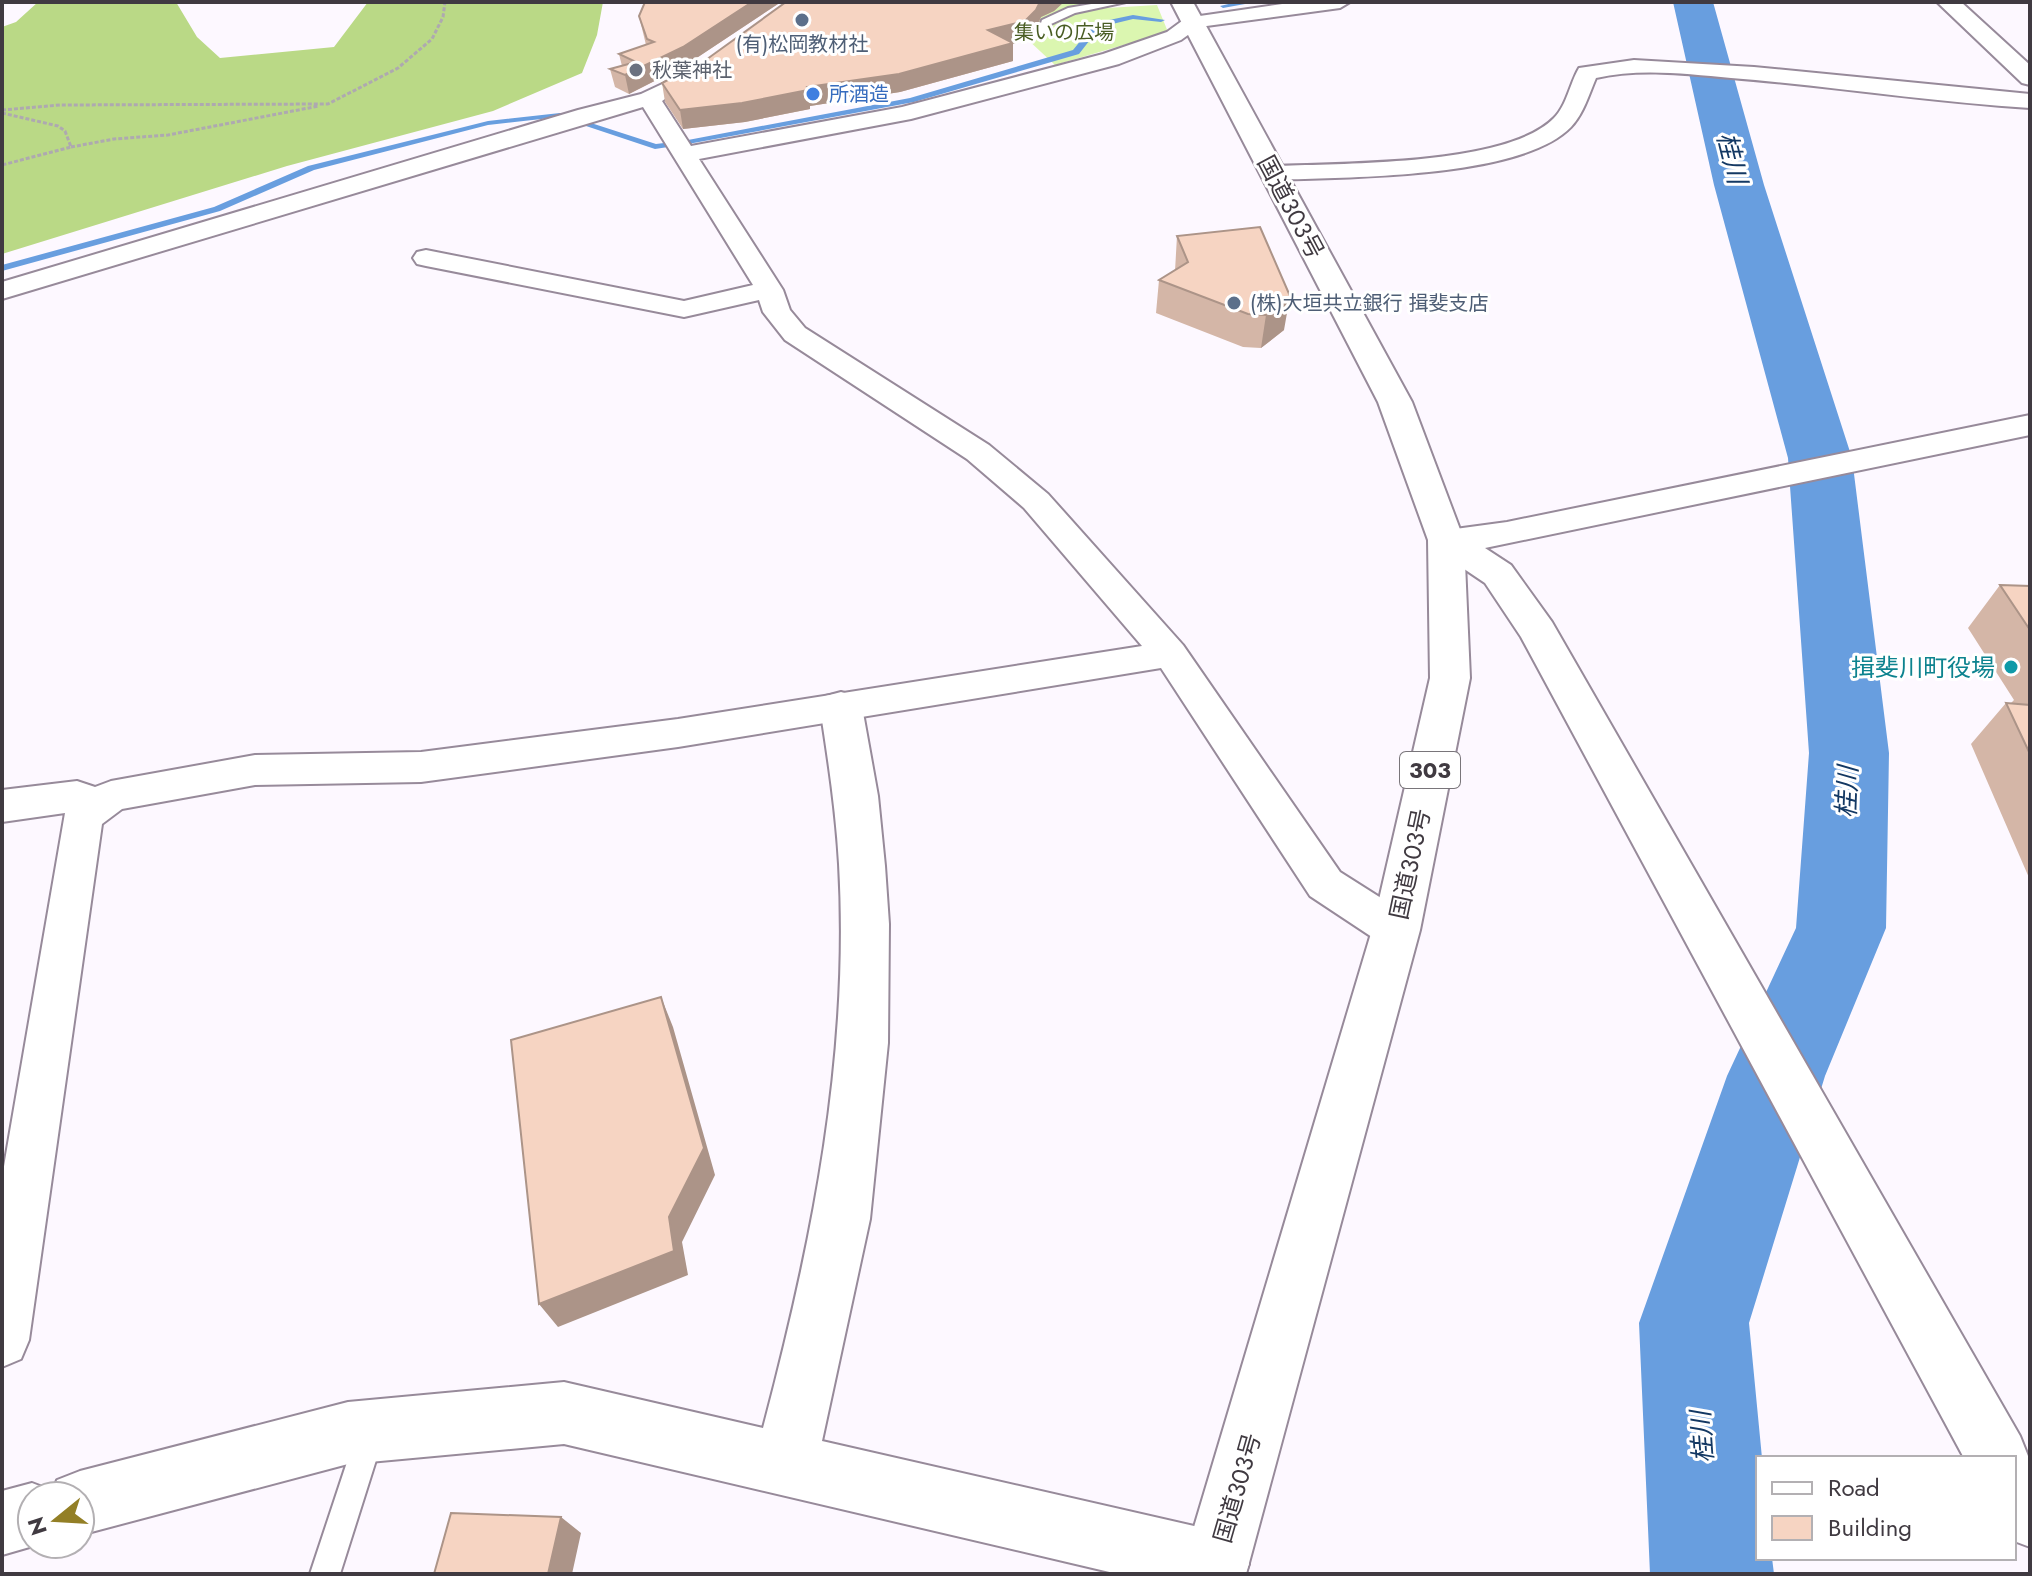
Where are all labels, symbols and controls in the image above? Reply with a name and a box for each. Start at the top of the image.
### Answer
marker: (有)松岡教材社 [793,11,811,29]
park label: 集いの広場 [1014,18,1114,47]
place label: (有)松岡教材社 [736,30,868,59]
place label: 秋葉神社 [652,56,732,85]
marker: 秋葉神社 [627,61,645,79]
place label: 所酒造 [829,80,889,109]
marker: 所酒造 [804,85,822,103]
water label: 桂川 [1707,128,1757,191]
street label: 国道303号 [1249,149,1333,265]
place label: (株)大垣共立銀行 揖斐支店 [1250,289,1488,318]
marker: (株)大垣共立銀行 揖斐支店 [1225,294,1243,312]
place label: 揖斐川町役場 [1851,650,1995,685]
marker: 揖斐川町役場 [2002,658,2020,676]
road number: 303 [1400,752,1460,788]
water label: 桂川 [1827,762,1867,819]
street label: 国道303号 [1381,805,1439,923]
water label: 桂川 [1681,1407,1723,1464]
street label: 国道303号 [1205,1429,1269,1547]
legend [1756,1456,2016,1560]
text: Road [1828,1470,1880,1505]
north arrow [16,1480,96,1560]
text: Building [1828,1510,1912,1545]
text: N [19,1513,55,1539]

